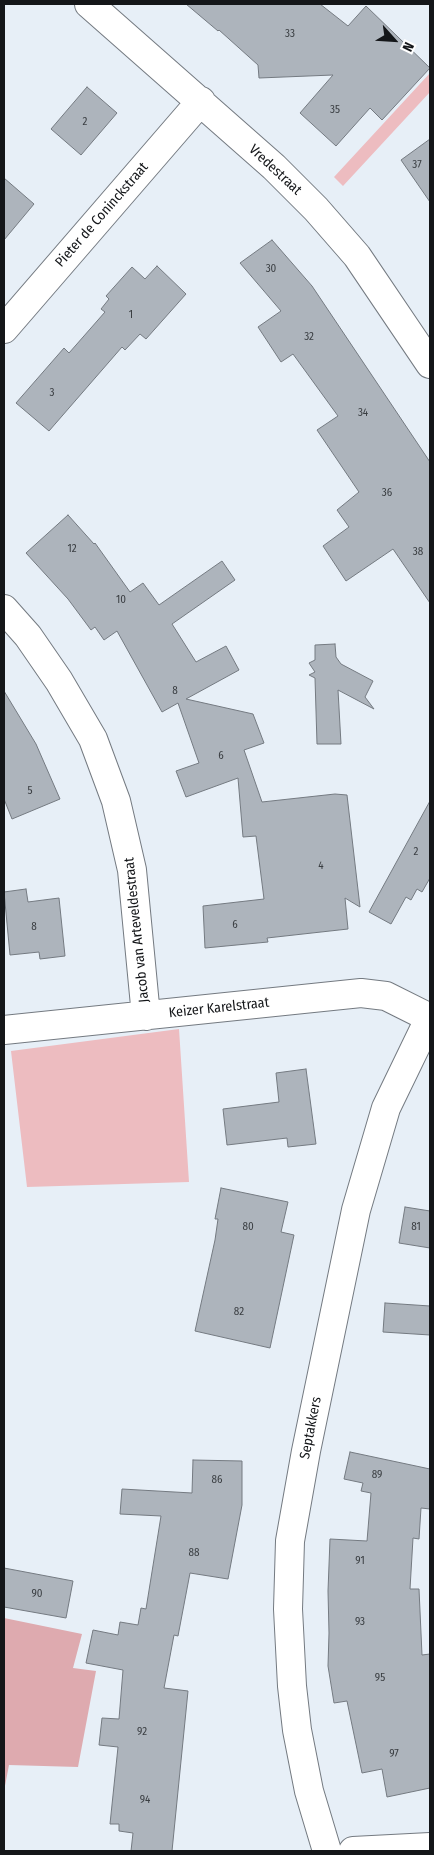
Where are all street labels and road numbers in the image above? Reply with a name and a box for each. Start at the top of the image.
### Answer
street label: Vredestraat [245,141,305,199]
street label: Pieter de Coninckstraat [52,159,152,271]
street label: Jacob van Arteveldestraat [121,857,153,1003]
street label: Keizer Karelstraat [168,994,270,1022]
street label: Septakkers [297,1395,325,1461]

